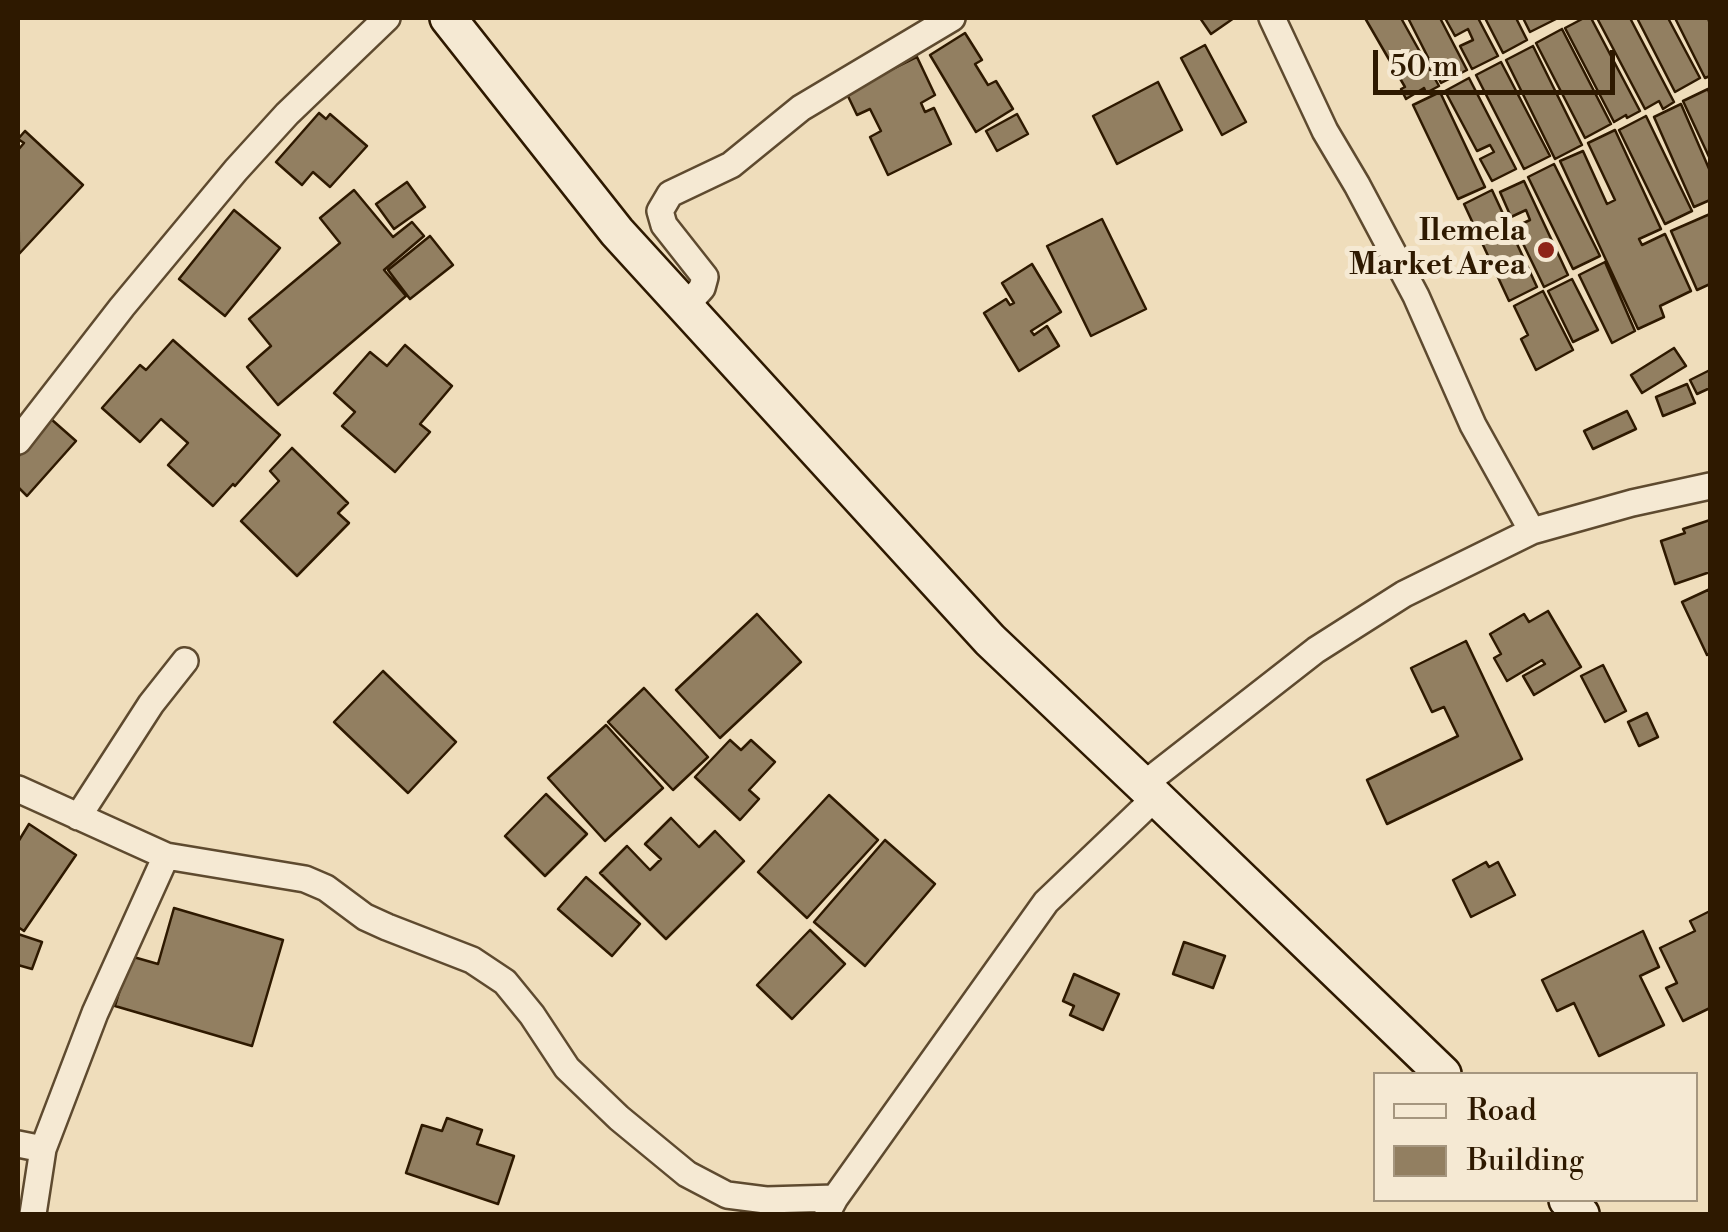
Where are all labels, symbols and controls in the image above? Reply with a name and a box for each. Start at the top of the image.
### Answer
scale bar [1378,30,1620,92]
text: 50 m [1390,48,1459,86]
place label: Ilemela Market Area [1349,215,1526,286]
marker: Ilemela Market Area [1535,239,1557,261]
legend [1373,1072,1698,1202]
text: Road [1467,1092,1537,1130]
text: Building [1467,1142,1584,1180]

